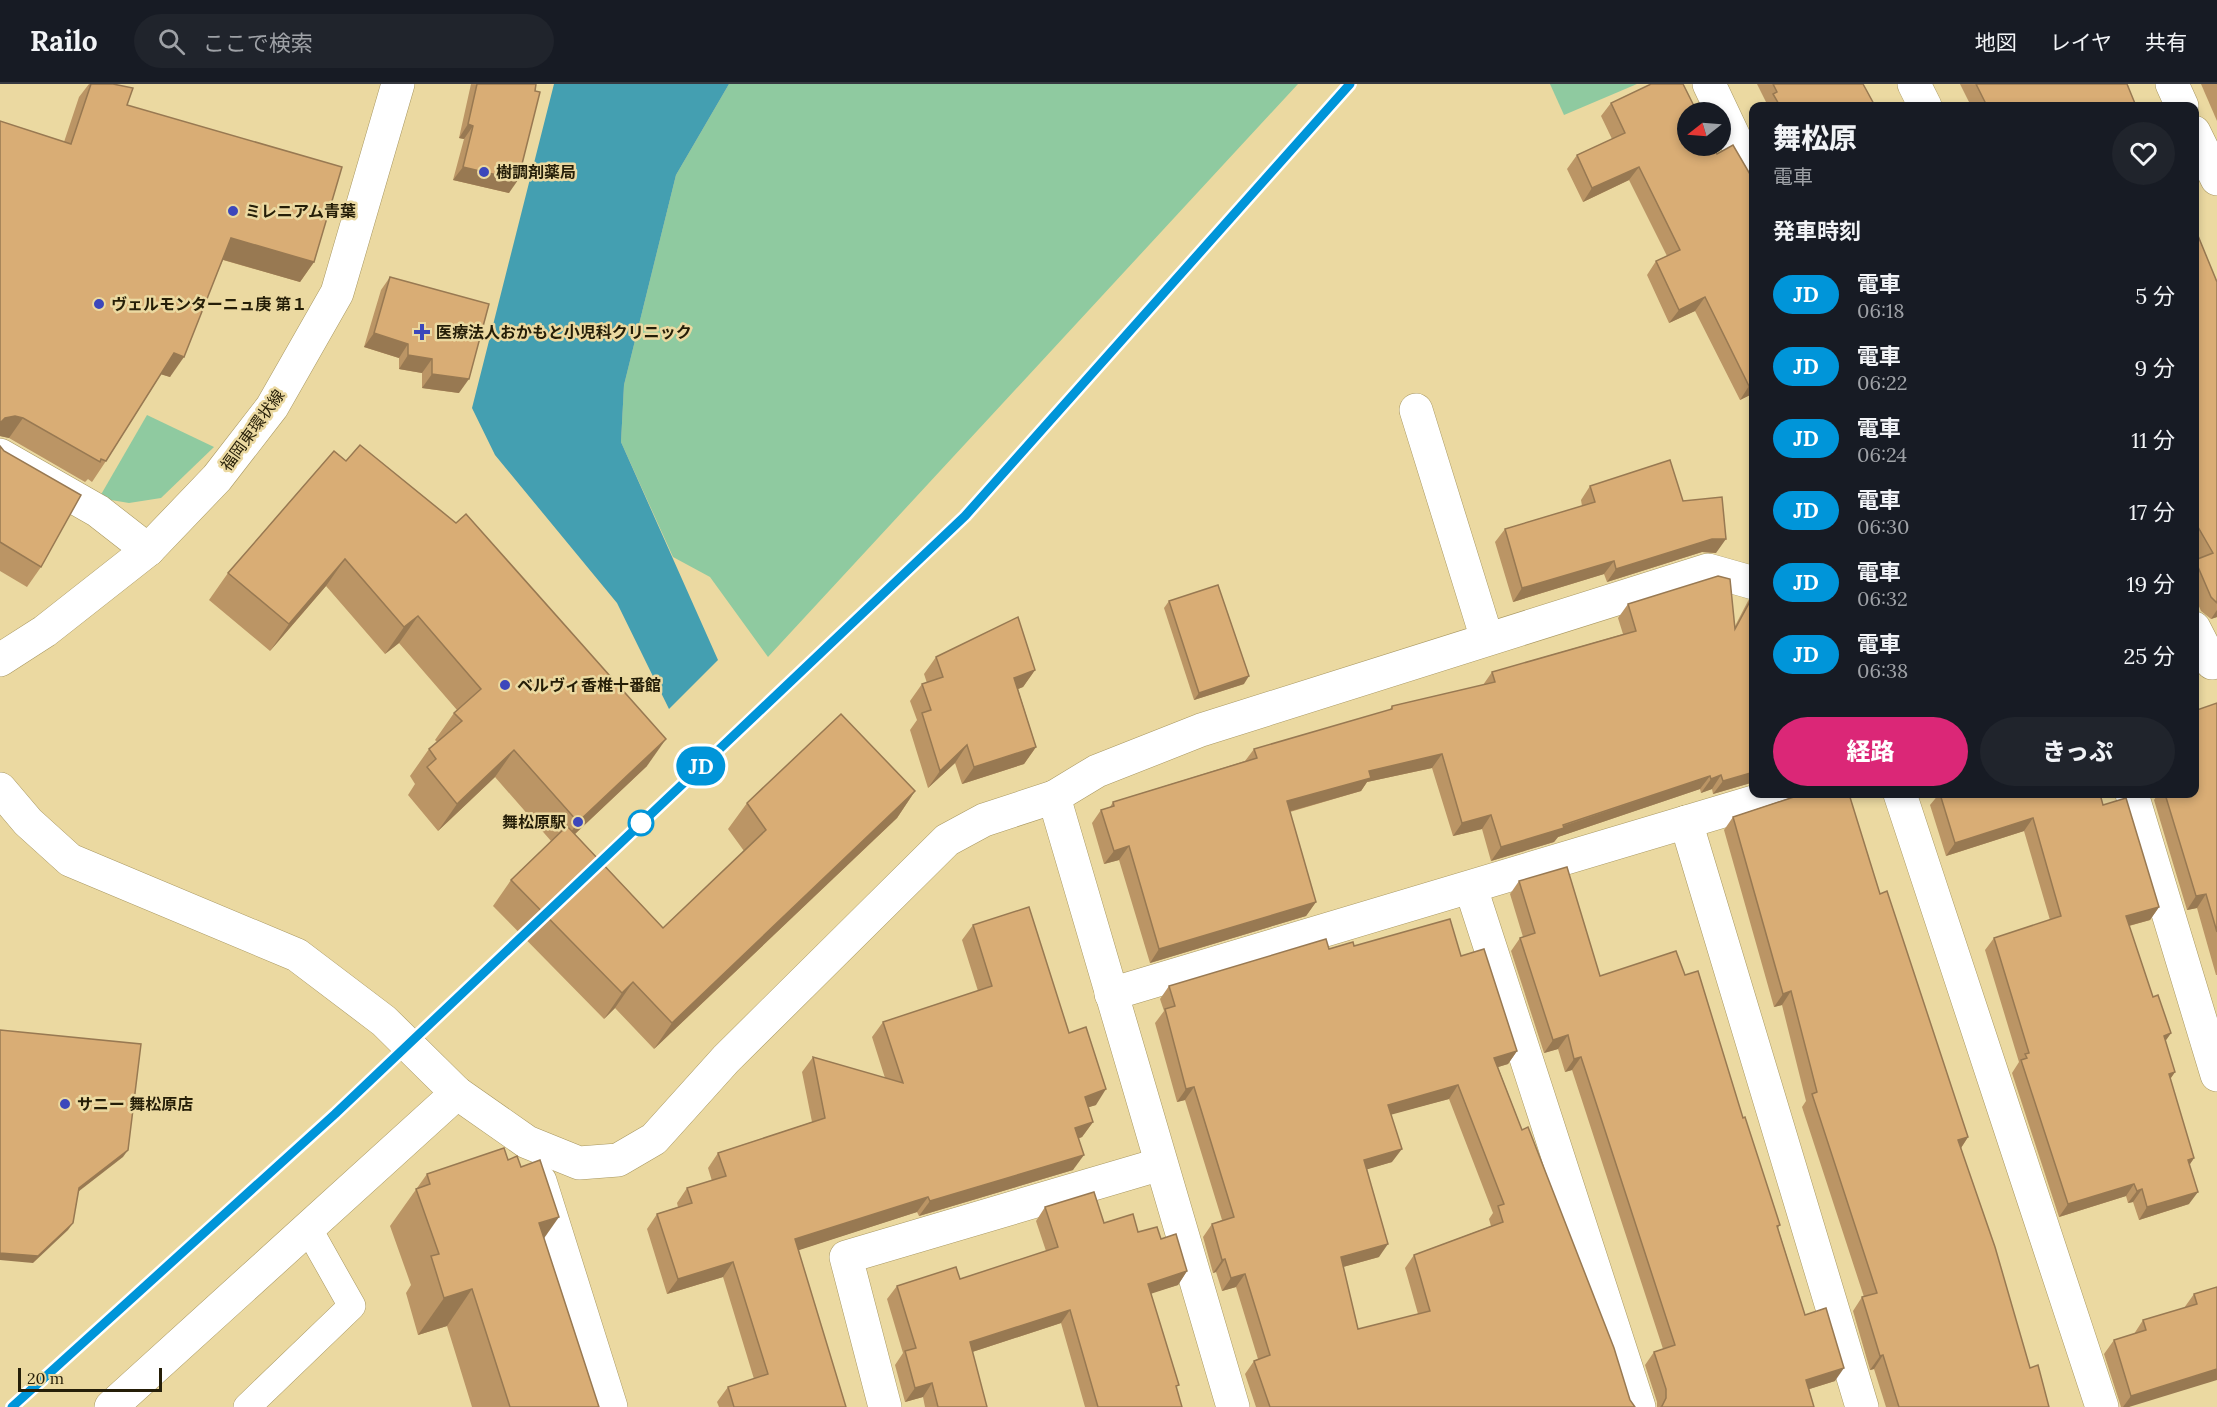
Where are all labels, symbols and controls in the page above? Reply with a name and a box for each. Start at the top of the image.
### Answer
search box [134,14,554,68]
text: Railo [30,23,98,59]
icon: search [155,25,188,58]
text: ここで検索 [203,29,313,57]
text: 地図 [1975,29,2017,56]
text: レイヤ [2050,29,2112,56]
text: 共有 [2145,29,2187,56]
north arrow [1677,102,1731,156]
map controls [1677,102,1731,156]
text: 舞松原 [1773,120,1857,156]
button: heart [2112,122,2175,185]
place label: 樹調剤薬局 [496,162,576,182]
text: 電車 [1773,164,1813,189]
marker: 樹調剤薬局 [477,165,491,179]
place label: ミレニアム青葉 [245,201,356,221]
marker: ミレニアム青葉 [226,204,240,218]
text: 発車時刻 [1773,217,1861,245]
text: 電車 [1857,270,1901,298]
text: JD [1793,281,1819,308]
text: 5 分 [2135,282,2175,310]
place label: ヴェルモンターニュ庚 第１ [111,294,307,314]
marker: ヴェルモンターニュ庚 第１ [92,297,106,311]
text: 06:18 [1857,298,1905,323]
place label: 医療法人おかもと小児科クリニック [436,322,692,342]
marker: 医療法人おかもと小児科クリニック [413,323,431,341]
text: 電車 [1857,342,1901,370]
text: JD [1793,353,1819,380]
text: 9 分 [2134,354,2175,382]
text: 06:22 [1857,370,1907,395]
street label: 福岡東環状線 [216,385,288,475]
text: 電車 [1857,414,1901,442]
text: JD [1793,425,1819,452]
text: 11 分 [2131,426,2175,454]
text: 06:24 [1857,442,1907,467]
text: 電車 [1857,486,1901,514]
text: JD [1793,497,1819,524]
text: 17 分 [2129,498,2175,526]
text: 06:30 [1857,514,1910,539]
text: 電車 [1857,558,1901,586]
text: JD [1793,569,1819,596]
text: 19 分 [2126,570,2175,598]
text: 06:32 [1857,586,1908,611]
text: 電車 [1857,630,1901,658]
text: JD [1793,641,1819,668]
text: 25 分 [2123,642,2175,670]
text: 06:38 [1857,658,1908,683]
place label: ベルヴィ香椎十番館 [517,675,661,695]
marker: ベルヴィ香椎十番館 [498,678,512,692]
button: 経路 [1773,717,1968,786]
button: きっぷ [1980,717,2175,786]
line badge: JD [674,746,728,786]
text: JD [688,753,714,780]
unlabelled marker [628,810,654,836]
place label: 舞松原駅 [502,812,566,832]
marker: 舞松原駅 [571,815,585,829]
place label: サニー 舞松原店 [77,1094,193,1114]
marker: サニー 舞松原店 [58,1097,72,1111]
scale bar [18,1365,162,1392]
text: 20 m [27,1368,64,1388]

